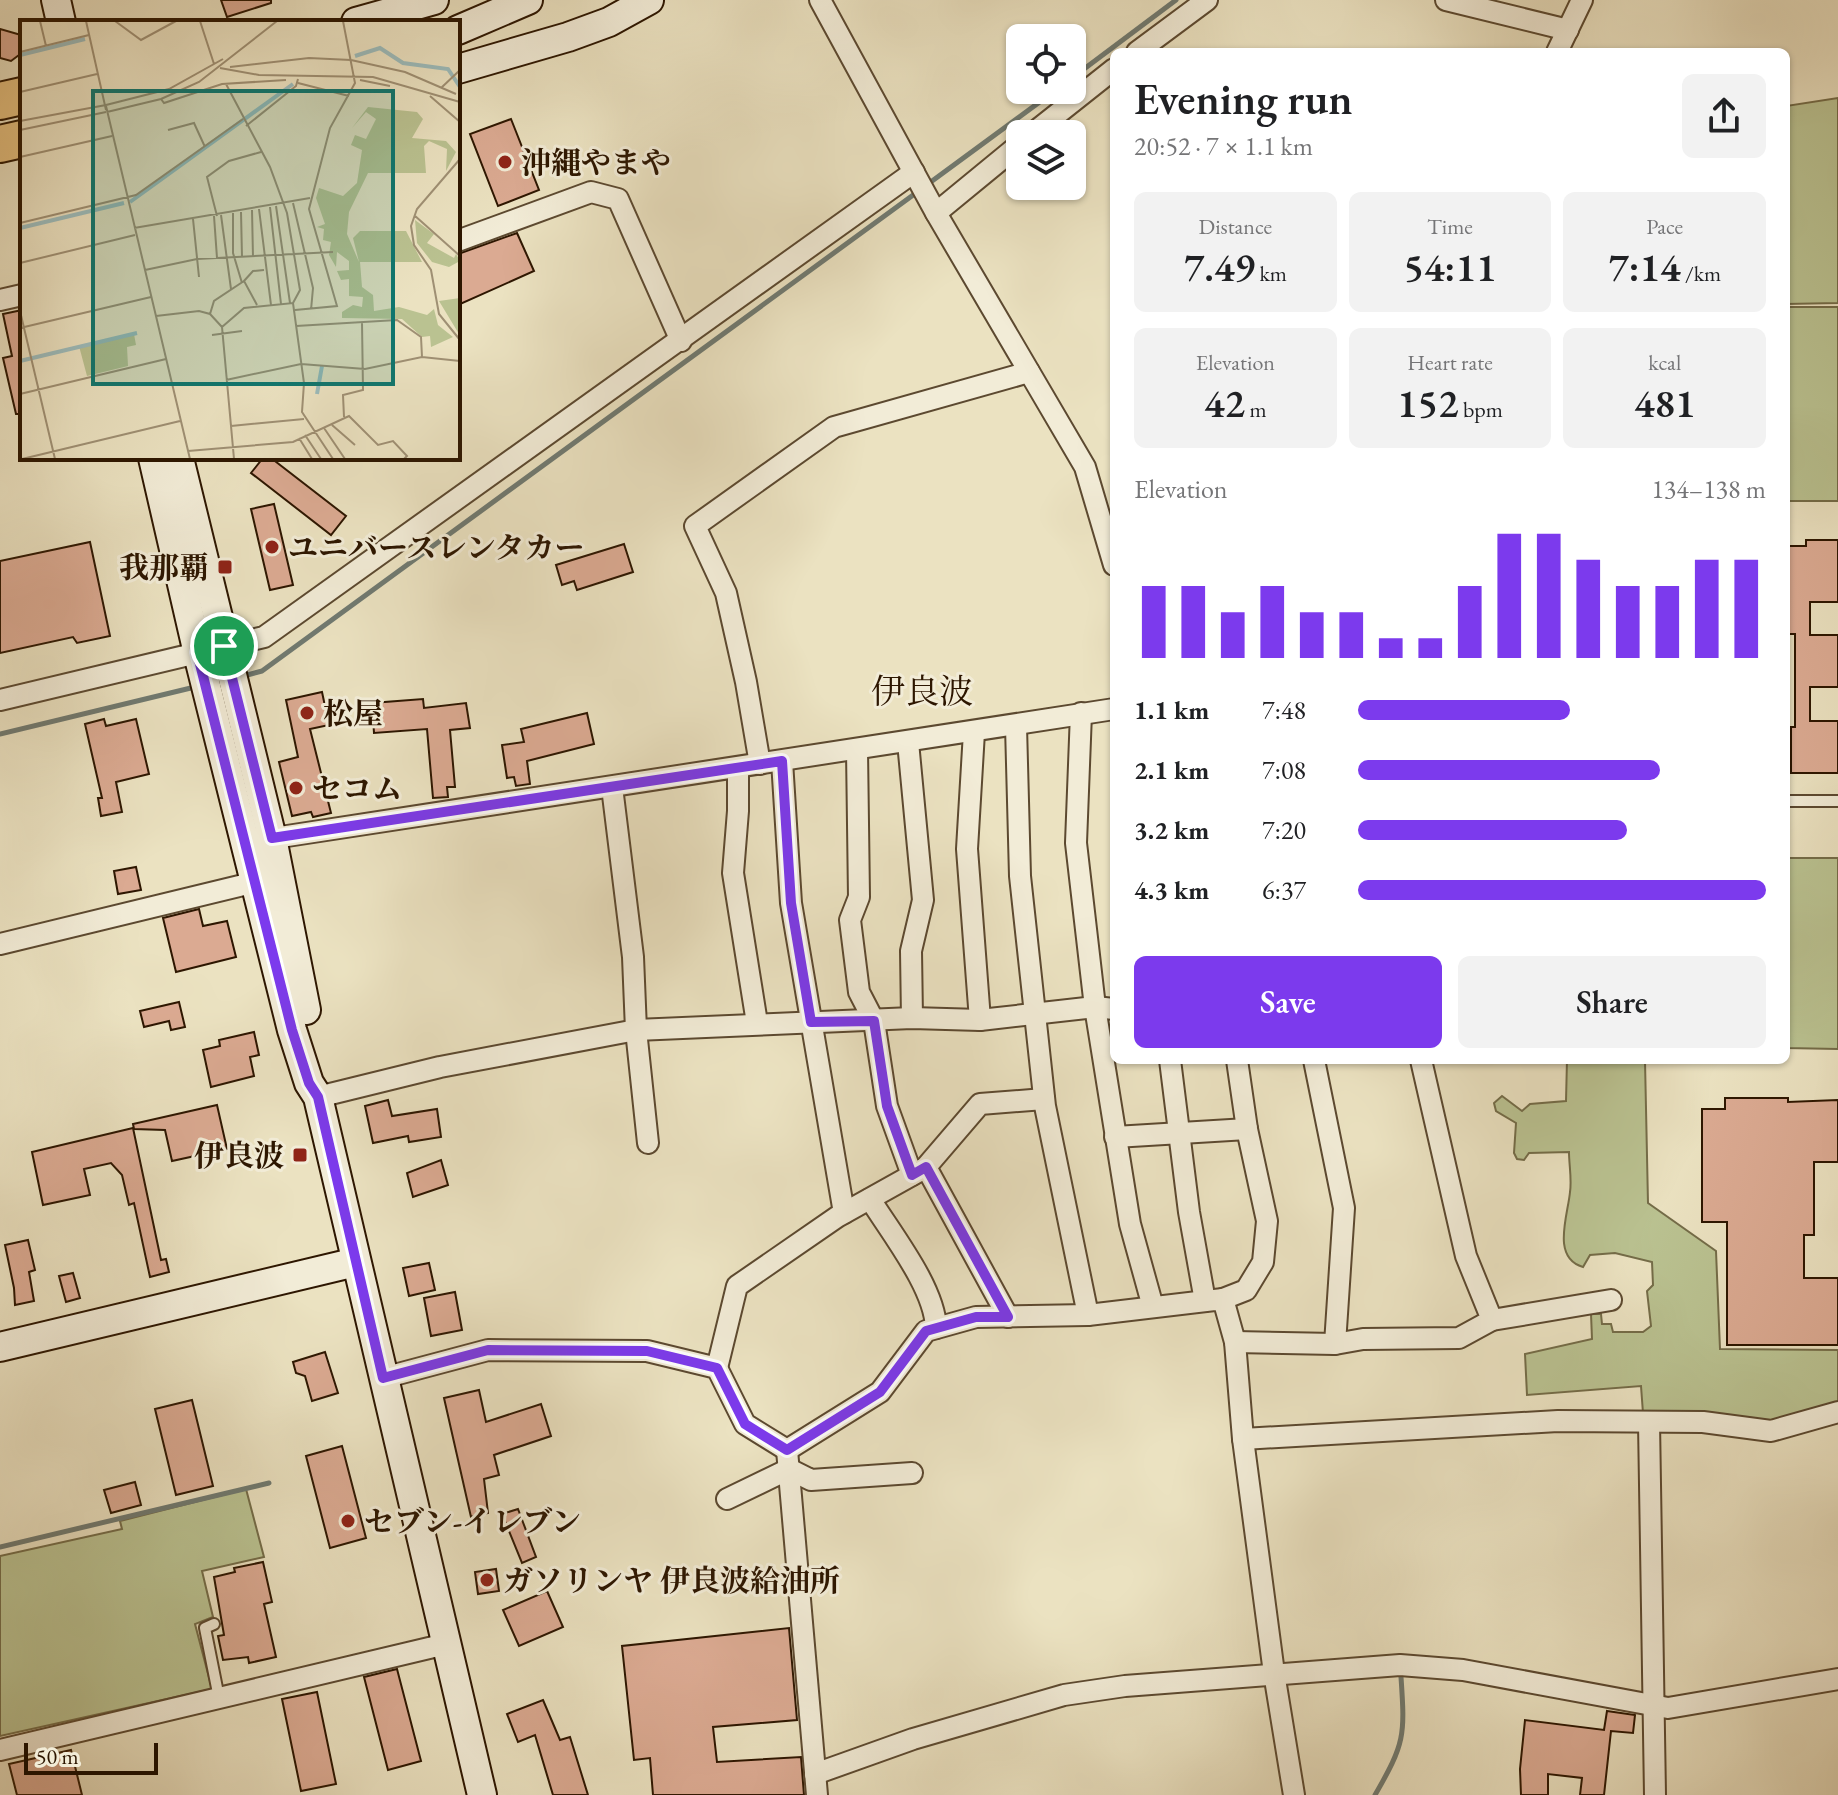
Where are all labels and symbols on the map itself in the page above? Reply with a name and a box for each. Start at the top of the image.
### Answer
inset map [20,20,460,460]
place label: 沖縄やまや [521,143,671,182]
marker: 沖縄やまや [496,153,514,171]
place label: ユニバースレンタカー [288,528,585,567]
marker: ユニバースレンタカー [263,538,281,556]
place label: 我那覇 [119,548,209,587]
marker: 我那覇 [216,558,234,576]
pin [190,612,258,680]
district label: 伊良波 [871,669,973,713]
place label: 松屋 [323,694,383,733]
marker: 松屋 [298,704,316,722]
place label: セコム [312,769,402,808]
marker: セコム [287,779,305,797]
place label: 伊良波 [194,1136,284,1175]
marker: 伊良波 [291,1146,309,1164]
place label: セブン-イレブン [364,1502,581,1541]
marker: セブン-イレブン [339,1512,357,1530]
place label: ガソリンヤ 伊良波給油所 [503,1561,840,1600]
marker: ガソリンヤ 伊良波給油所 [478,1571,496,1589]
scale bar [24,1739,158,1775]

